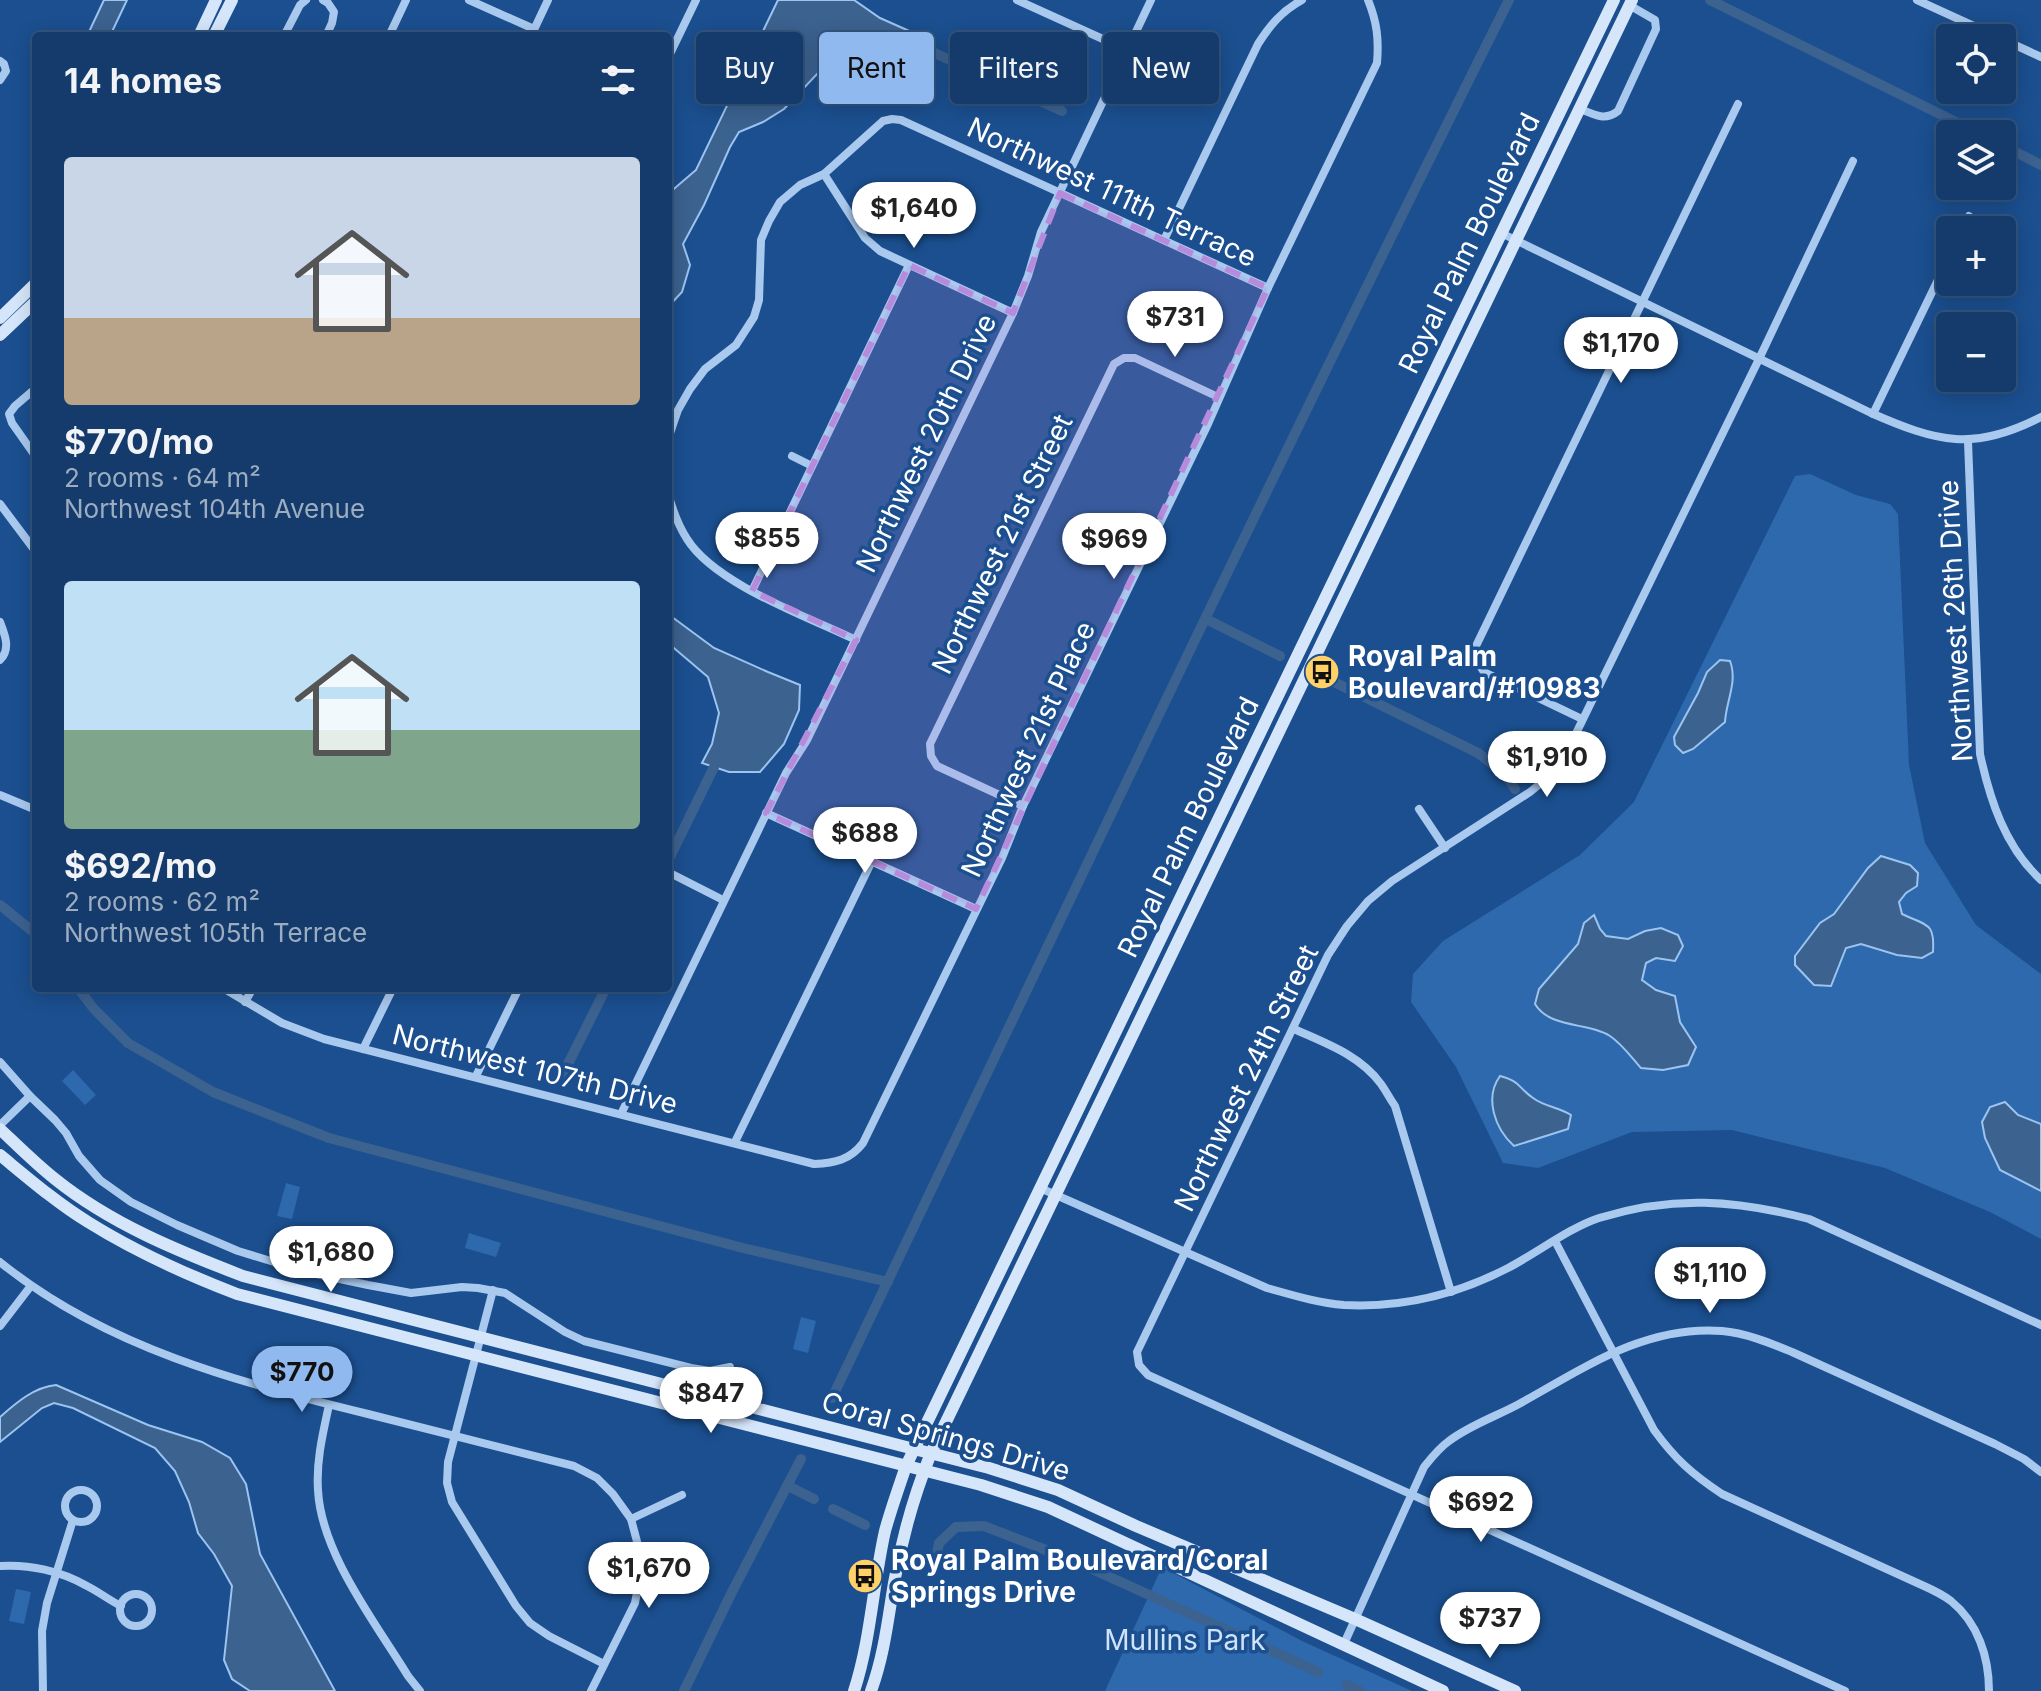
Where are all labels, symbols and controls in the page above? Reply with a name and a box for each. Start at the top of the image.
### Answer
map controls [1936,24,2016,392]
button: locate [1936,24,2016,104]
chip: Buy [696,32,803,104]
chip: Rent [819,32,934,104]
chip: Filters [950,32,1087,104]
chip: New [1103,32,1219,104]
icon: filters [596,58,640,102]
text: 14 homes [64,60,222,101]
street label: Royal Palm Boulevard [1391,107,1547,379]
street label: Northwest 111th Terrace [962,110,1262,274]
button: layers [1936,120,2016,200]
pin: $1,640 [849,182,979,250]
text: $1,640 [870,192,958,223]
icon: home [280,209,424,353]
button: + [1936,216,2016,296]
pin: $731 [1128,291,1222,359]
text: $731 [1145,301,1205,332]
street label: Northwest 20th Drive [849,308,1003,578]
button: − [1936,312,2016,392]
pin: $1,170 [1556,317,1686,385]
text: $1,170 [1582,327,1660,358]
street label: Northwest 21st Street [924,409,1080,679]
text: $770/mo [64,421,214,462]
text: 2 rooms · 64 m² [64,462,261,493]
street label: Northwest 26th Drive [1931,479,1979,763]
text: Northwest 104th Avenue [64,493,365,524]
pin: $855 [720,512,814,580]
pin: $969 [1067,513,1161,581]
text: $855 [733,522,801,553]
text: $969 [1080,523,1148,554]
street label: Northwest 21st Place [954,616,1102,882]
icon: home [280,633,424,777]
place label: Royal Palm Boulevard/#10983 [1348,639,1601,705]
bus stop icon: Royal Palm Boulevard/#10983 [1303,653,1341,691]
street label: Royal Palm Boulevard [1110,691,1266,963]
pin: $1,910 [1482,731,1612,799]
text: $1,910 [1506,741,1588,772]
pin: $688 [818,807,912,875]
text: $688 [831,817,899,848]
text: $692/mo [64,845,217,886]
text: 2 rooms · 62 m² [64,886,260,917]
text: Northwest 105th Terrace [64,917,367,948]
street label: Northwest 24th Street [1167,939,1325,1217]
street label: Northwest 107th Drive [389,1017,681,1121]
pin: $1,680 [266,1226,396,1294]
text: $1,680 [287,1236,375,1267]
pin: $1,110 [1645,1247,1775,1315]
text: $1,110 [1673,1257,1747,1288]
pin: $770 [255,1346,349,1414]
text: $770 [270,1356,334,1387]
pin: $847 [664,1367,758,1435]
text: $847 [678,1377,744,1408]
street label: Coral Springs Drive [818,1384,1074,1488]
pin: $692 [1434,1476,1528,1544]
text: $692 [1447,1486,1515,1517]
pin: $1,670 [584,1542,714,1610]
place label: Royal Palm Boulevard/Coral Springs Drive [891,1543,1268,1609]
text: $1,670 [606,1552,692,1583]
bus stop icon: Royal Palm Boulevard/Coral Springs Drive [846,1557,884,1595]
pin: $737 [1443,1592,1537,1660]
text: $737 [1458,1602,1522,1633]
park label: Mullins Park [1104,1623,1266,1657]

